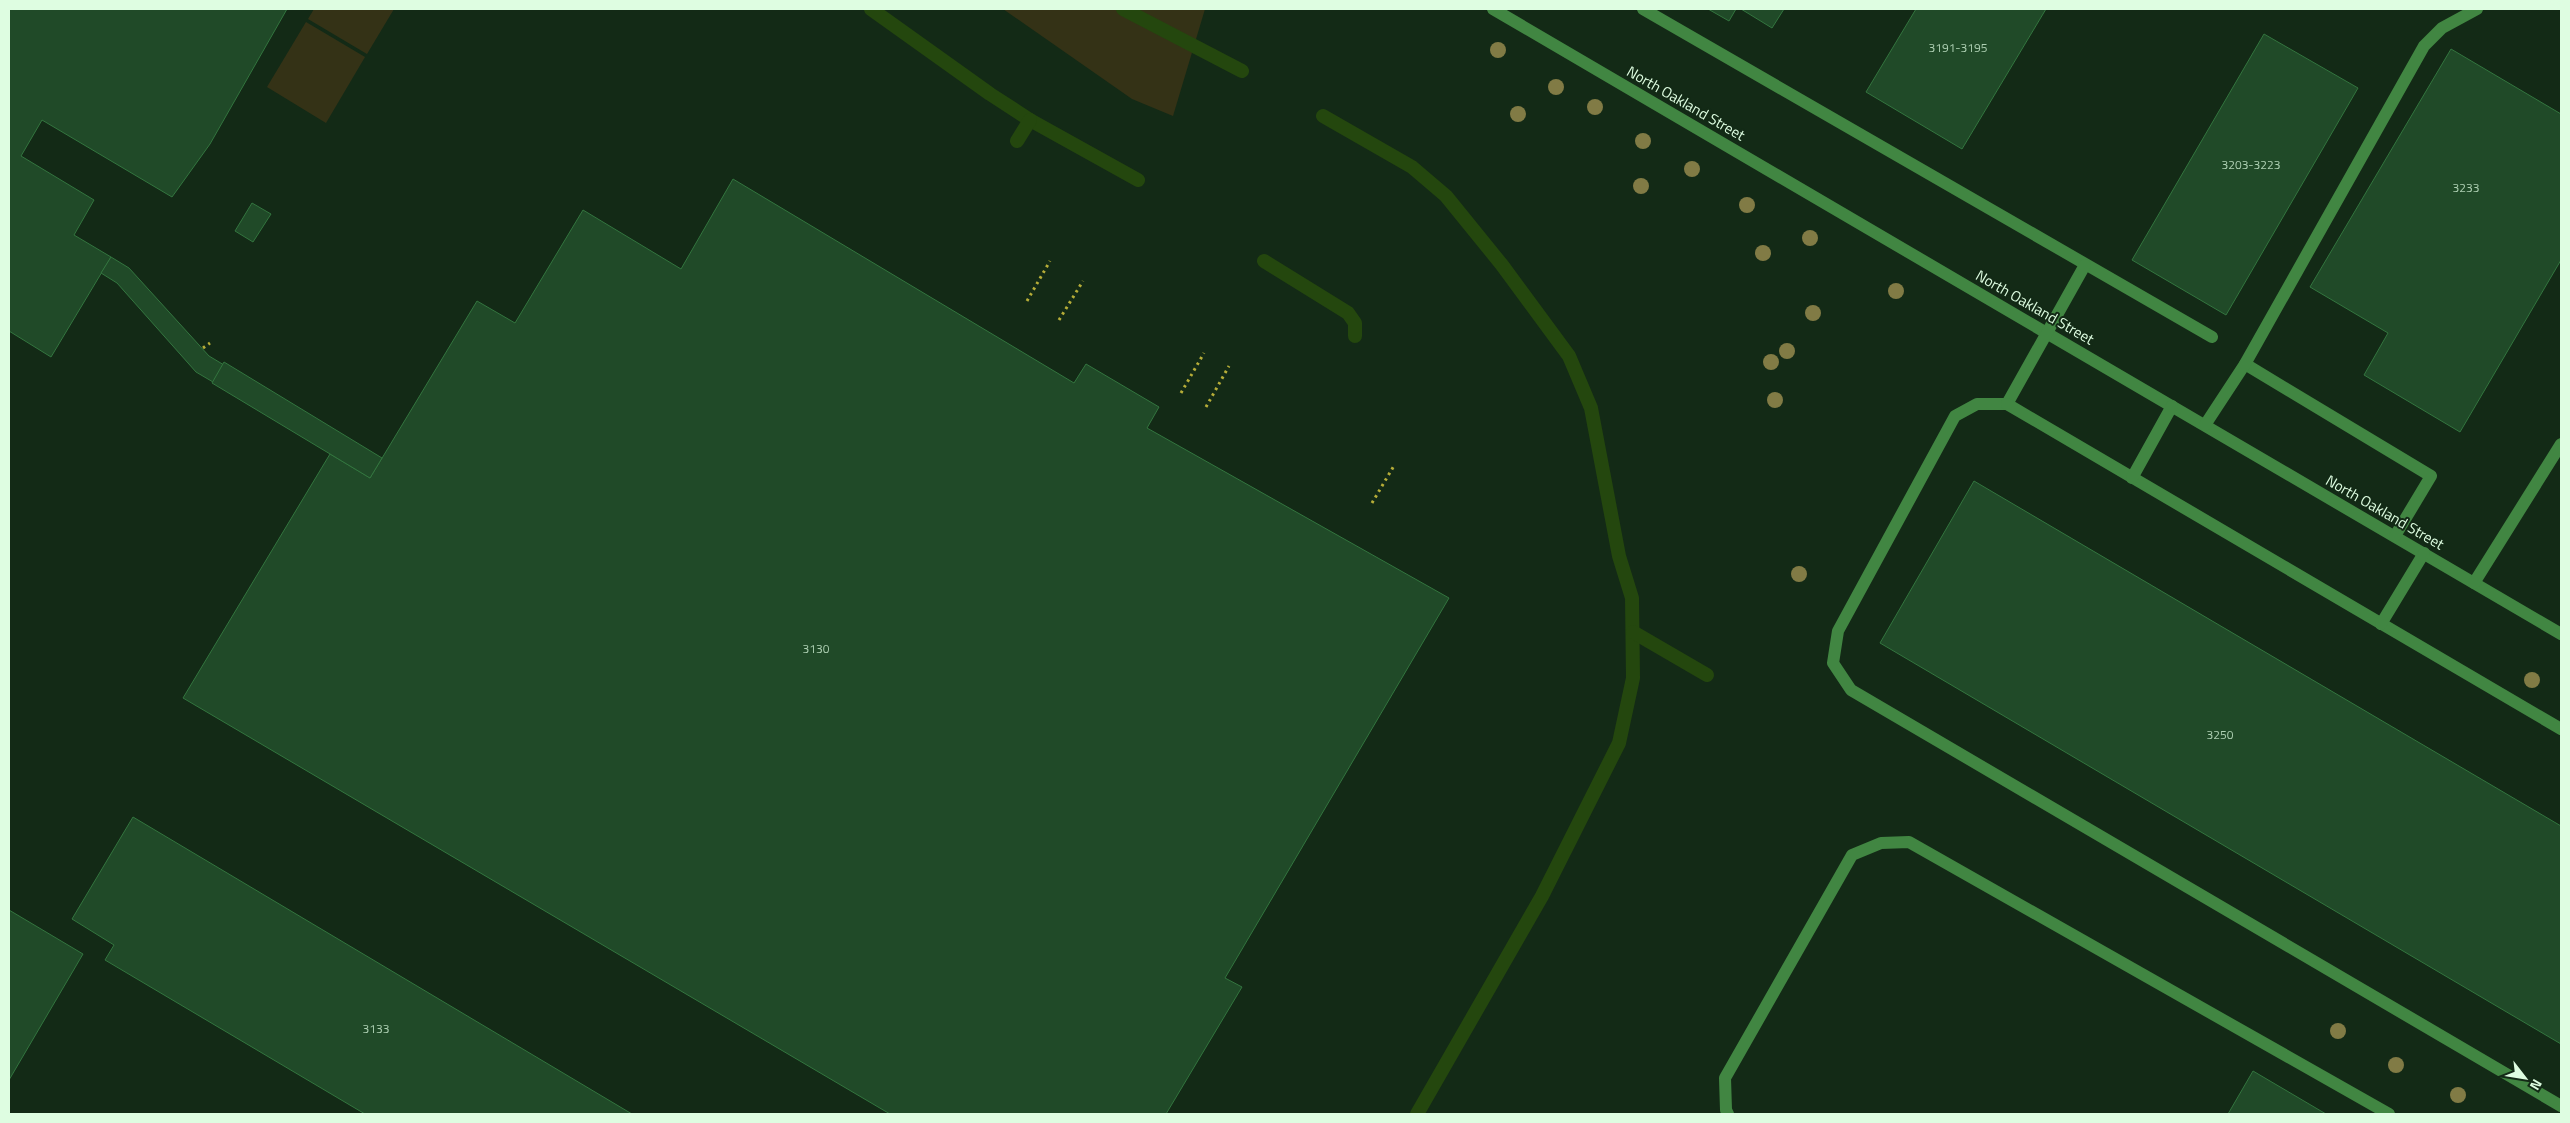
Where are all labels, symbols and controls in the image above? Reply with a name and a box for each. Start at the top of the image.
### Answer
house number: 3191-3195 [1928,38,1988,57]
street label: North Oakland Street [1623,60,1750,147]
house number: 3203-3223 [2221,155,2281,174]
house number: 3233 [2453,178,2479,197]
street label: North Oakland Street [1972,264,2099,351]
street label: North Oakland Street [2322,469,2449,556]
house number: 3130 [803,639,830,658]
house number: 3250 [2207,725,2234,744]
house number: 3133 [363,1019,389,1038]
north arrow [2500,1053,2550,1103]
text: N [2525,1075,2548,1095]

